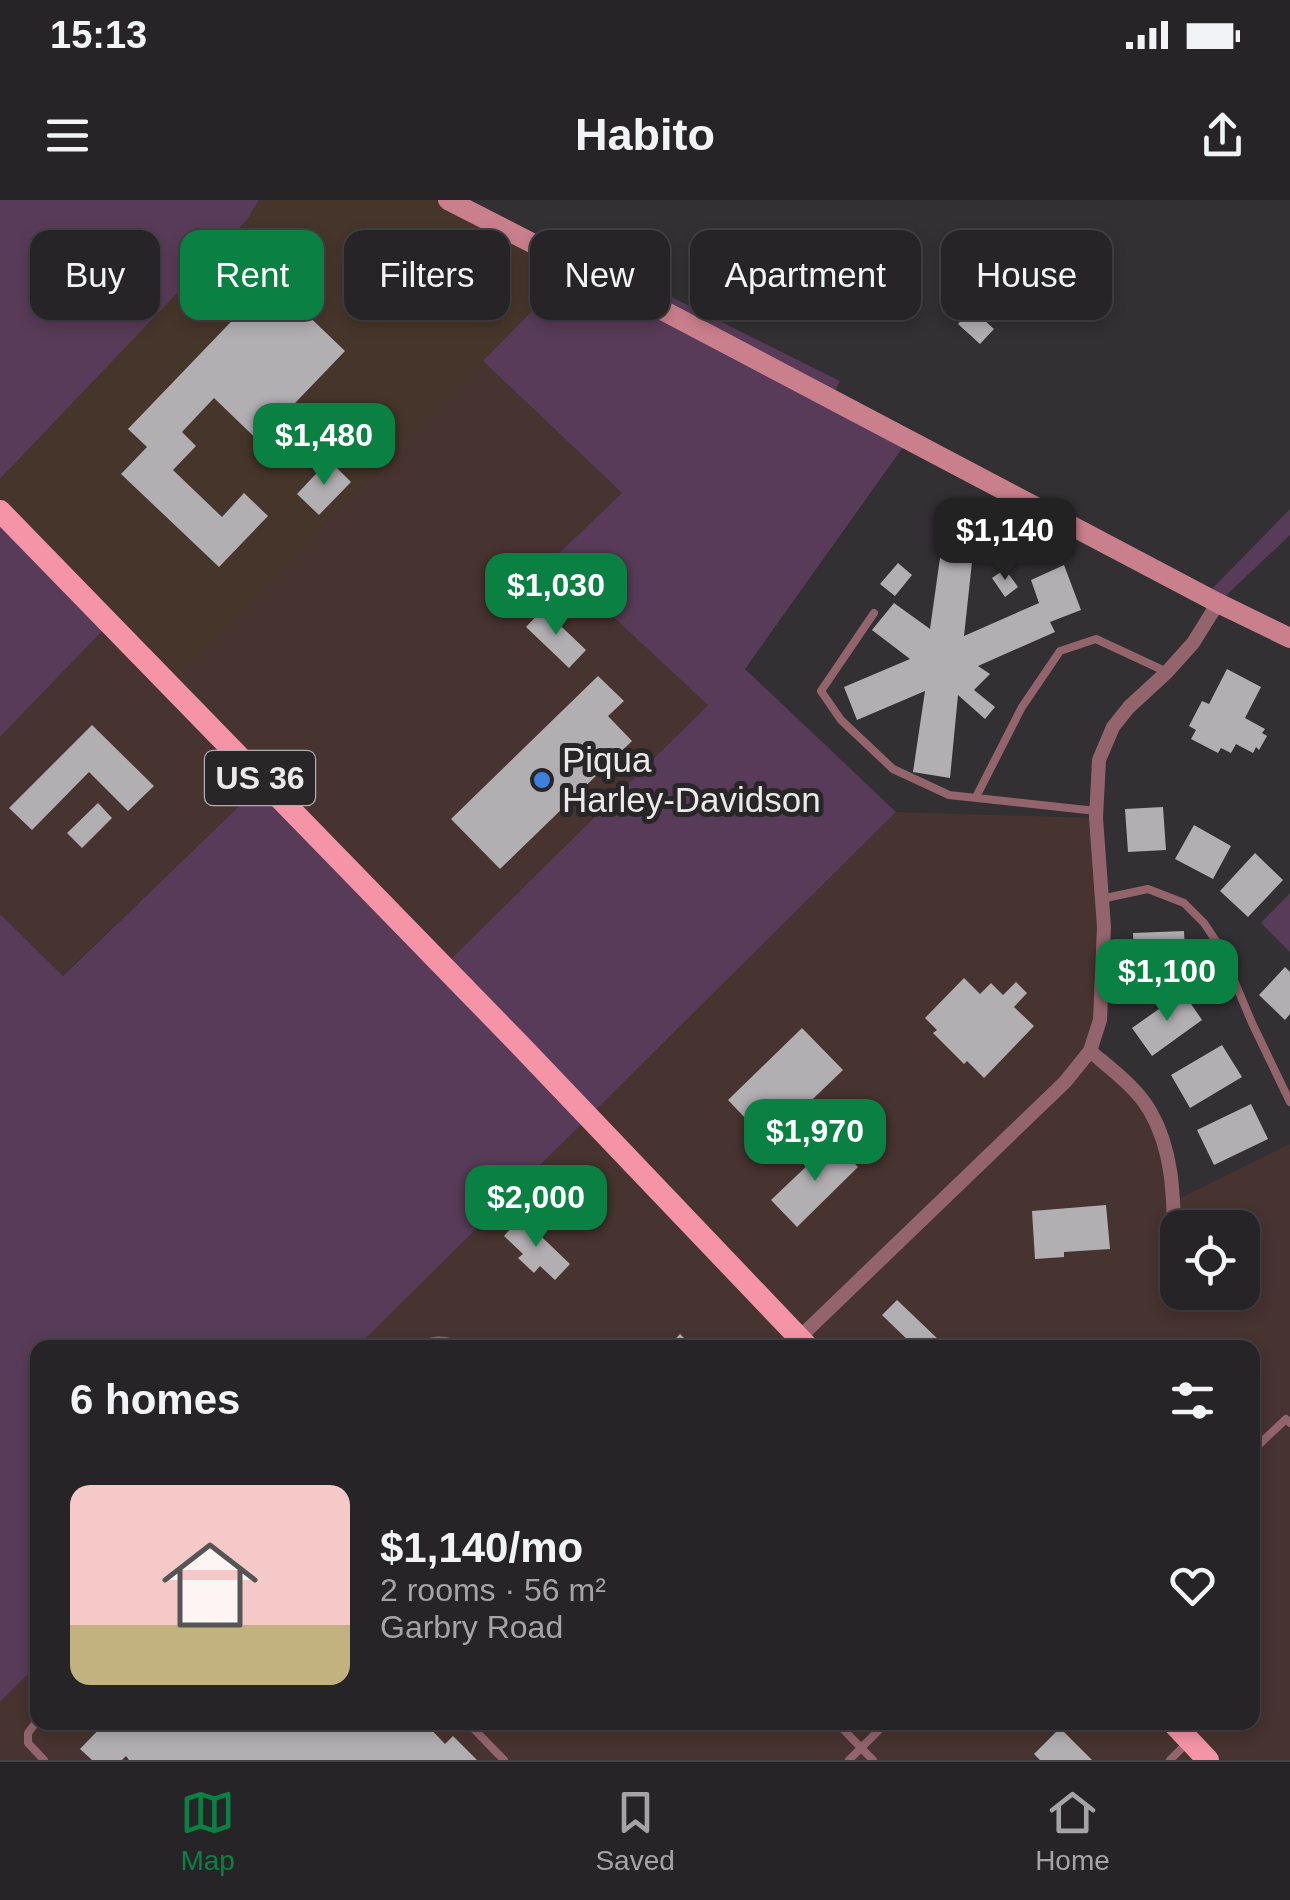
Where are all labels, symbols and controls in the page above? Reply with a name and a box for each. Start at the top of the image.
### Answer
text: 15:13 [50,14,147,56]
icon: menu [40,108,95,163]
icon: share [1195,108,1250,163]
text: Habito [575,109,715,160]
chip: Buy [30,230,160,320]
chip: Rent [180,230,324,320]
chip: Filters [344,230,510,320]
chip: New [530,230,670,320]
chip: Apartment [690,230,921,320]
chip: House [941,230,1112,320]
pin: $1,480 [243,403,405,488]
text: $1,480 [275,417,373,453]
pin: $1,140 [924,498,1086,583]
text: $1,140 [956,512,1054,548]
pin: $1,030 [475,553,637,638]
text: $1,030 [507,567,605,603]
place label: Piqua Harley-Davidson [562,740,821,819]
road number: US 36 [205,751,315,805]
marker: Piqua Harley-Davidson [531,769,553,791]
pin: $1,100 [1086,939,1248,1024]
text: $1,100 [1118,953,1216,989]
pin: $1,970 [734,1099,896,1184]
text: $1,970 [766,1113,864,1149]
pin: $2,000 [455,1165,617,1250]
text: $2,000 [487,1179,585,1215]
map controls [1160,1210,1260,1310]
button: locate [1160,1210,1260,1310]
icon: filters [1165,1373,1220,1428]
text: 6 homes [70,1376,240,1423]
text: $1,140/mo [380,1524,583,1571]
icon: home [150,1525,270,1645]
icon: heart [1165,1558,1220,1613]
text: 2 rooms · 56 m² [380,1572,606,1608]
text: Garbry Road [380,1609,563,1645]
tab: Map [180,1785,235,1877]
tab: Saved [595,1785,675,1877]
tab: Home [1035,1785,1110,1877]

